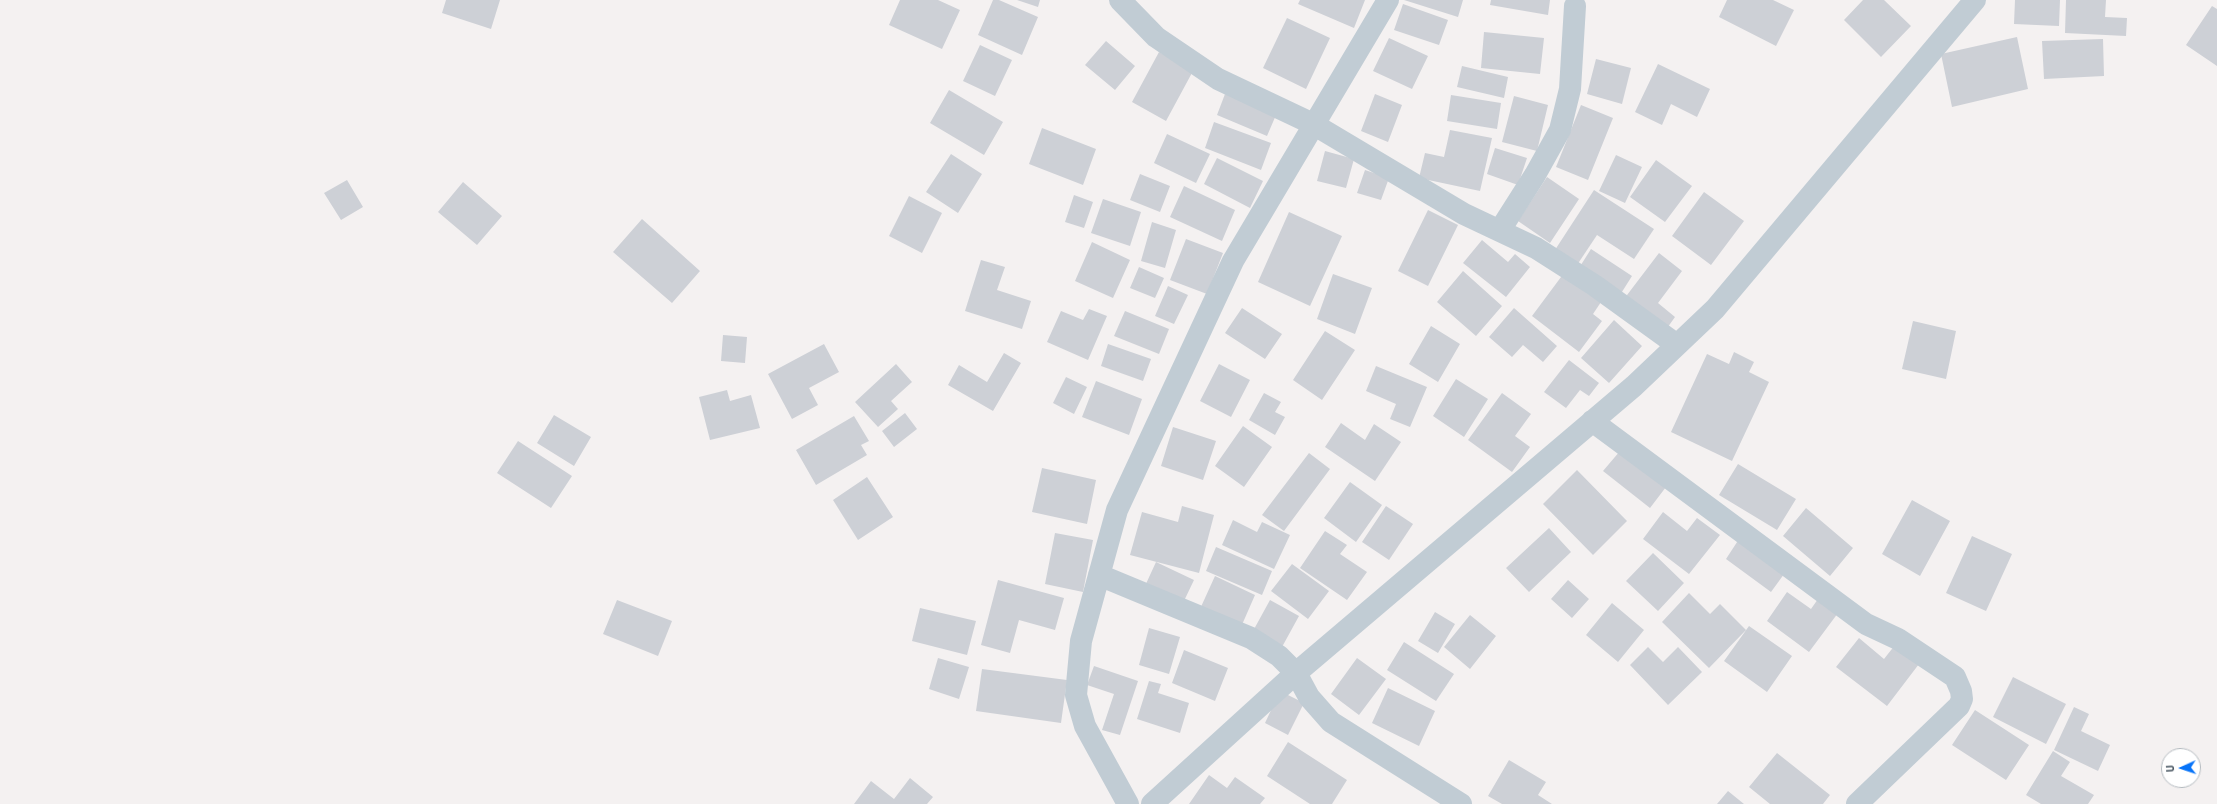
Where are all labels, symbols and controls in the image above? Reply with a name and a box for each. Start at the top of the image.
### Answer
north arrow [2161,748,2201,788]
text: U [2163,765,2176,772]

